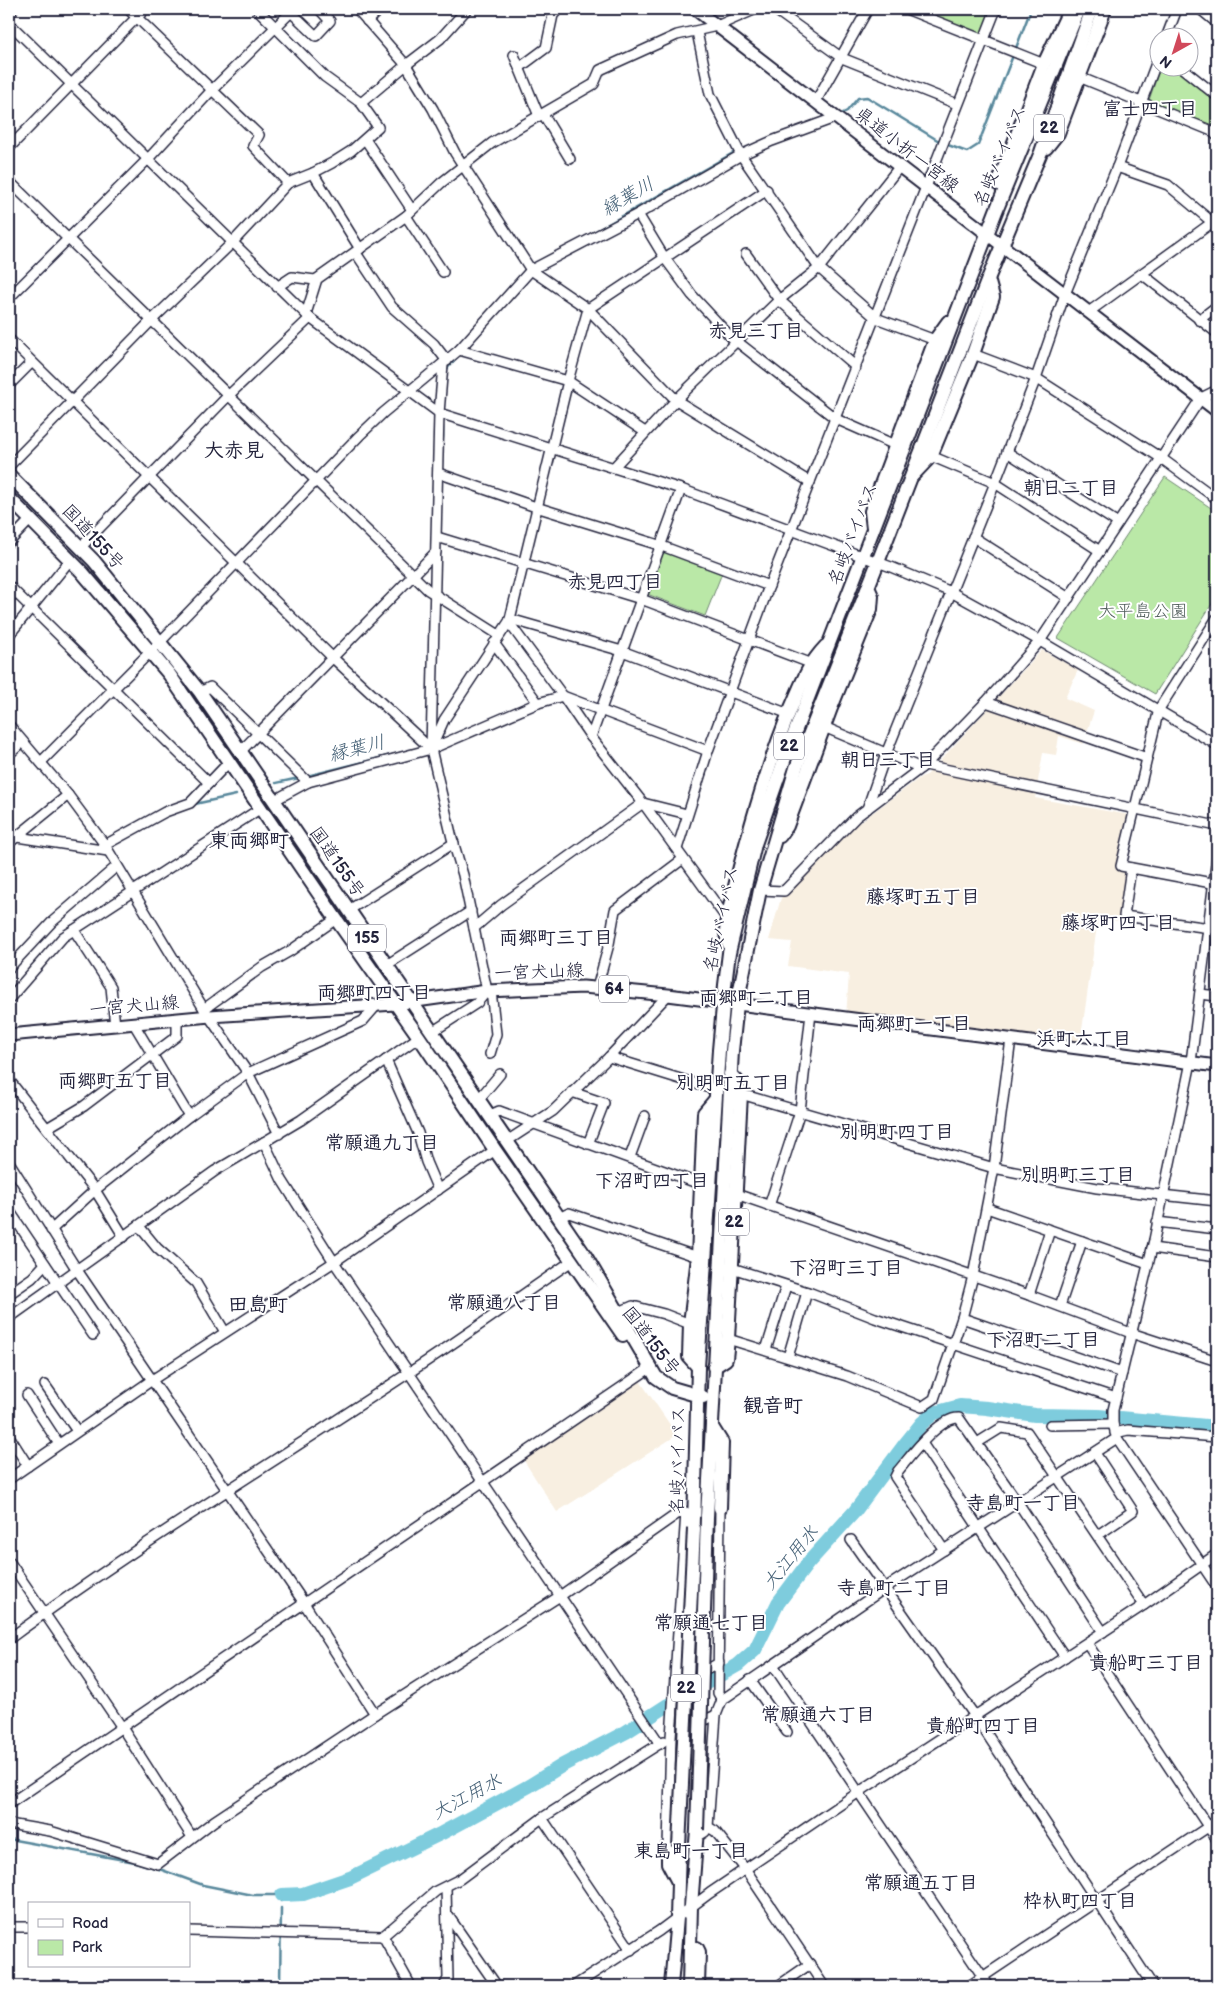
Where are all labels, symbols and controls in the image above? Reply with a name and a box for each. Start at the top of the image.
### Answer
north arrow [1148,28,1198,78]
text: N [1157,52,1176,72]
district label: 富士四丁目 [1102,98,1198,121]
street label: 名岐バイパス [969,102,1031,210]
street label: 県道小折一宮線 [851,103,963,197]
road number: 22 [1034,115,1064,142]
water label: 縁葉川 [598,173,658,221]
district label: 赤見三丁目 [708,320,804,343]
district label: 大赤見 [204,439,264,463]
district label: 朝日二丁目 [1023,477,1119,500]
street label: 名岐バイパス [824,480,882,588]
street label: 国道155号 [57,500,129,574]
district label: 赤見四丁目 [567,571,663,594]
park label: 大平島公園 [1098,601,1188,622]
water label: 縁葉川 [327,731,387,767]
road number: 22 [774,732,804,759]
district label: 朝日三丁目 [840,749,936,772]
street label: 国道155号 [305,823,369,901]
district label: 東両郷町 [209,829,289,853]
street label: 名岐バイパス [700,864,742,974]
district label: 藤塚町五丁目 [866,886,980,909]
district label: 藤塚町四丁目 [1061,912,1175,935]
road number: 155 [348,924,386,951]
district label: 両郷町三丁目 [499,927,613,950]
street label: 一宮犬山線 [494,960,584,984]
road number: 64 [599,976,629,1002]
district label: 両郷町四丁目 [317,982,431,1005]
district label: 両郷町二丁目 [699,987,813,1010]
street label: 一宮犬山線 [88,992,180,1020]
district label: 両郷町一丁目 [857,1013,971,1036]
district label: 浜町六丁目 [1036,1028,1132,1051]
district label: 両郷町五丁目 [58,1070,172,1093]
district label: 別明町五丁目 [676,1072,790,1095]
district label: 別明町四丁目 [840,1121,954,1144]
district label: 常願通九丁目 [325,1132,439,1155]
district label: 別明町三丁目 [1021,1164,1135,1187]
district label: 下沼町四丁目 [595,1170,709,1193]
road number: 22 [719,1208,749,1236]
district label: 下沼町三丁目 [789,1257,903,1280]
district label: 常願通八丁目 [447,1292,561,1315]
district label: 田島町 [228,1293,288,1317]
street label: 国道155号 [618,1302,684,1380]
district label: 下沼町二丁目 [986,1329,1100,1352]
district label: 観音町 [743,1394,803,1418]
street label: 名岐バイパス [667,1406,689,1514]
district label: 寺島町一丁目 [966,1492,1080,1515]
water label: 大江用水 [758,1521,824,1595]
district label: 寺島町二丁目 [837,1577,951,1600]
district label: 常願通七丁目 [654,1612,768,1635]
district label: 貴船町三丁目 [1089,1652,1203,1675]
road number: 22 [671,1675,701,1702]
district label: 常願通六丁目 [761,1704,875,1727]
district label: 貴船町四丁目 [926,1715,1040,1738]
water label: 大江用水 [428,1769,506,1825]
district label: 東島町一丁目 [634,1840,748,1863]
district label: 常願通五丁目 [864,1872,978,1895]
district label: 枠杁町四丁目 [1023,1890,1137,1913]
legend [28,1902,190,1968]
text: Road [72,1914,108,1933]
text: Park [72,1938,103,1957]

